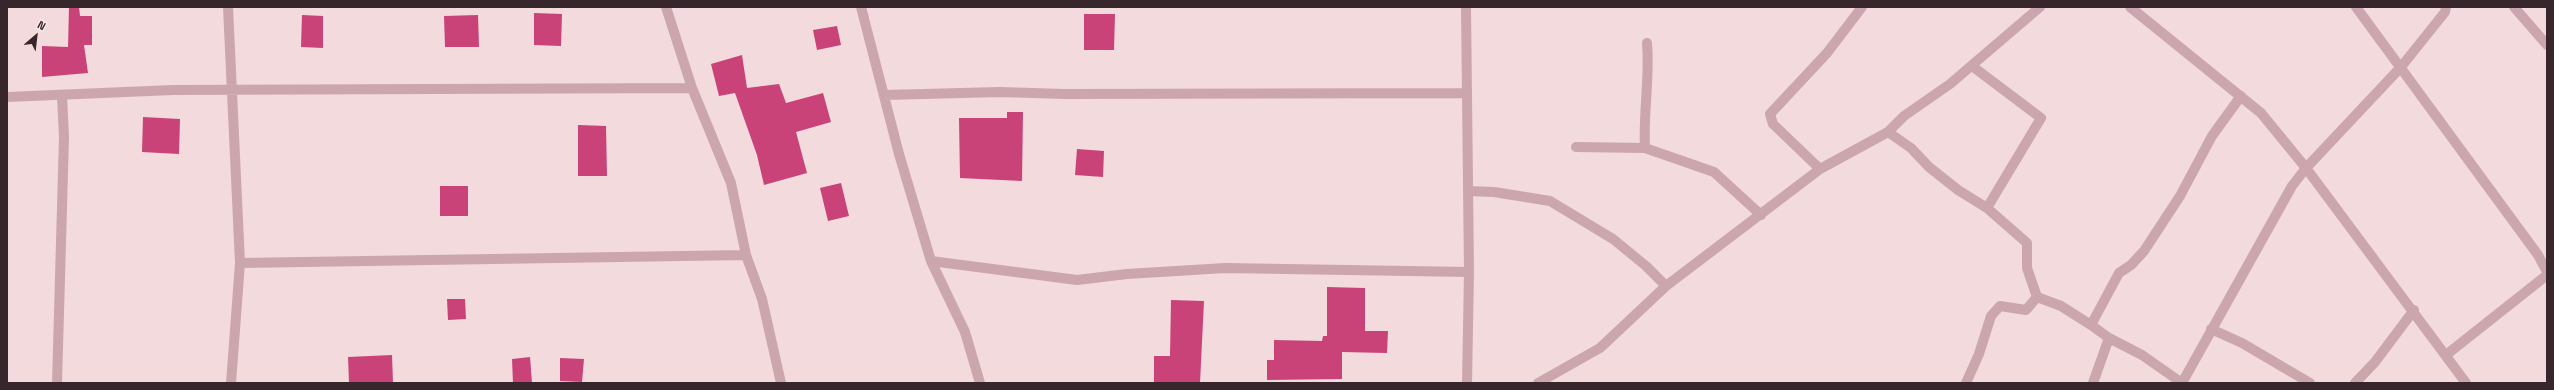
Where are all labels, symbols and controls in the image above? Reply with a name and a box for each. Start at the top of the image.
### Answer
north arrow [16,16,56,56]
text: N [35,17,48,33]

